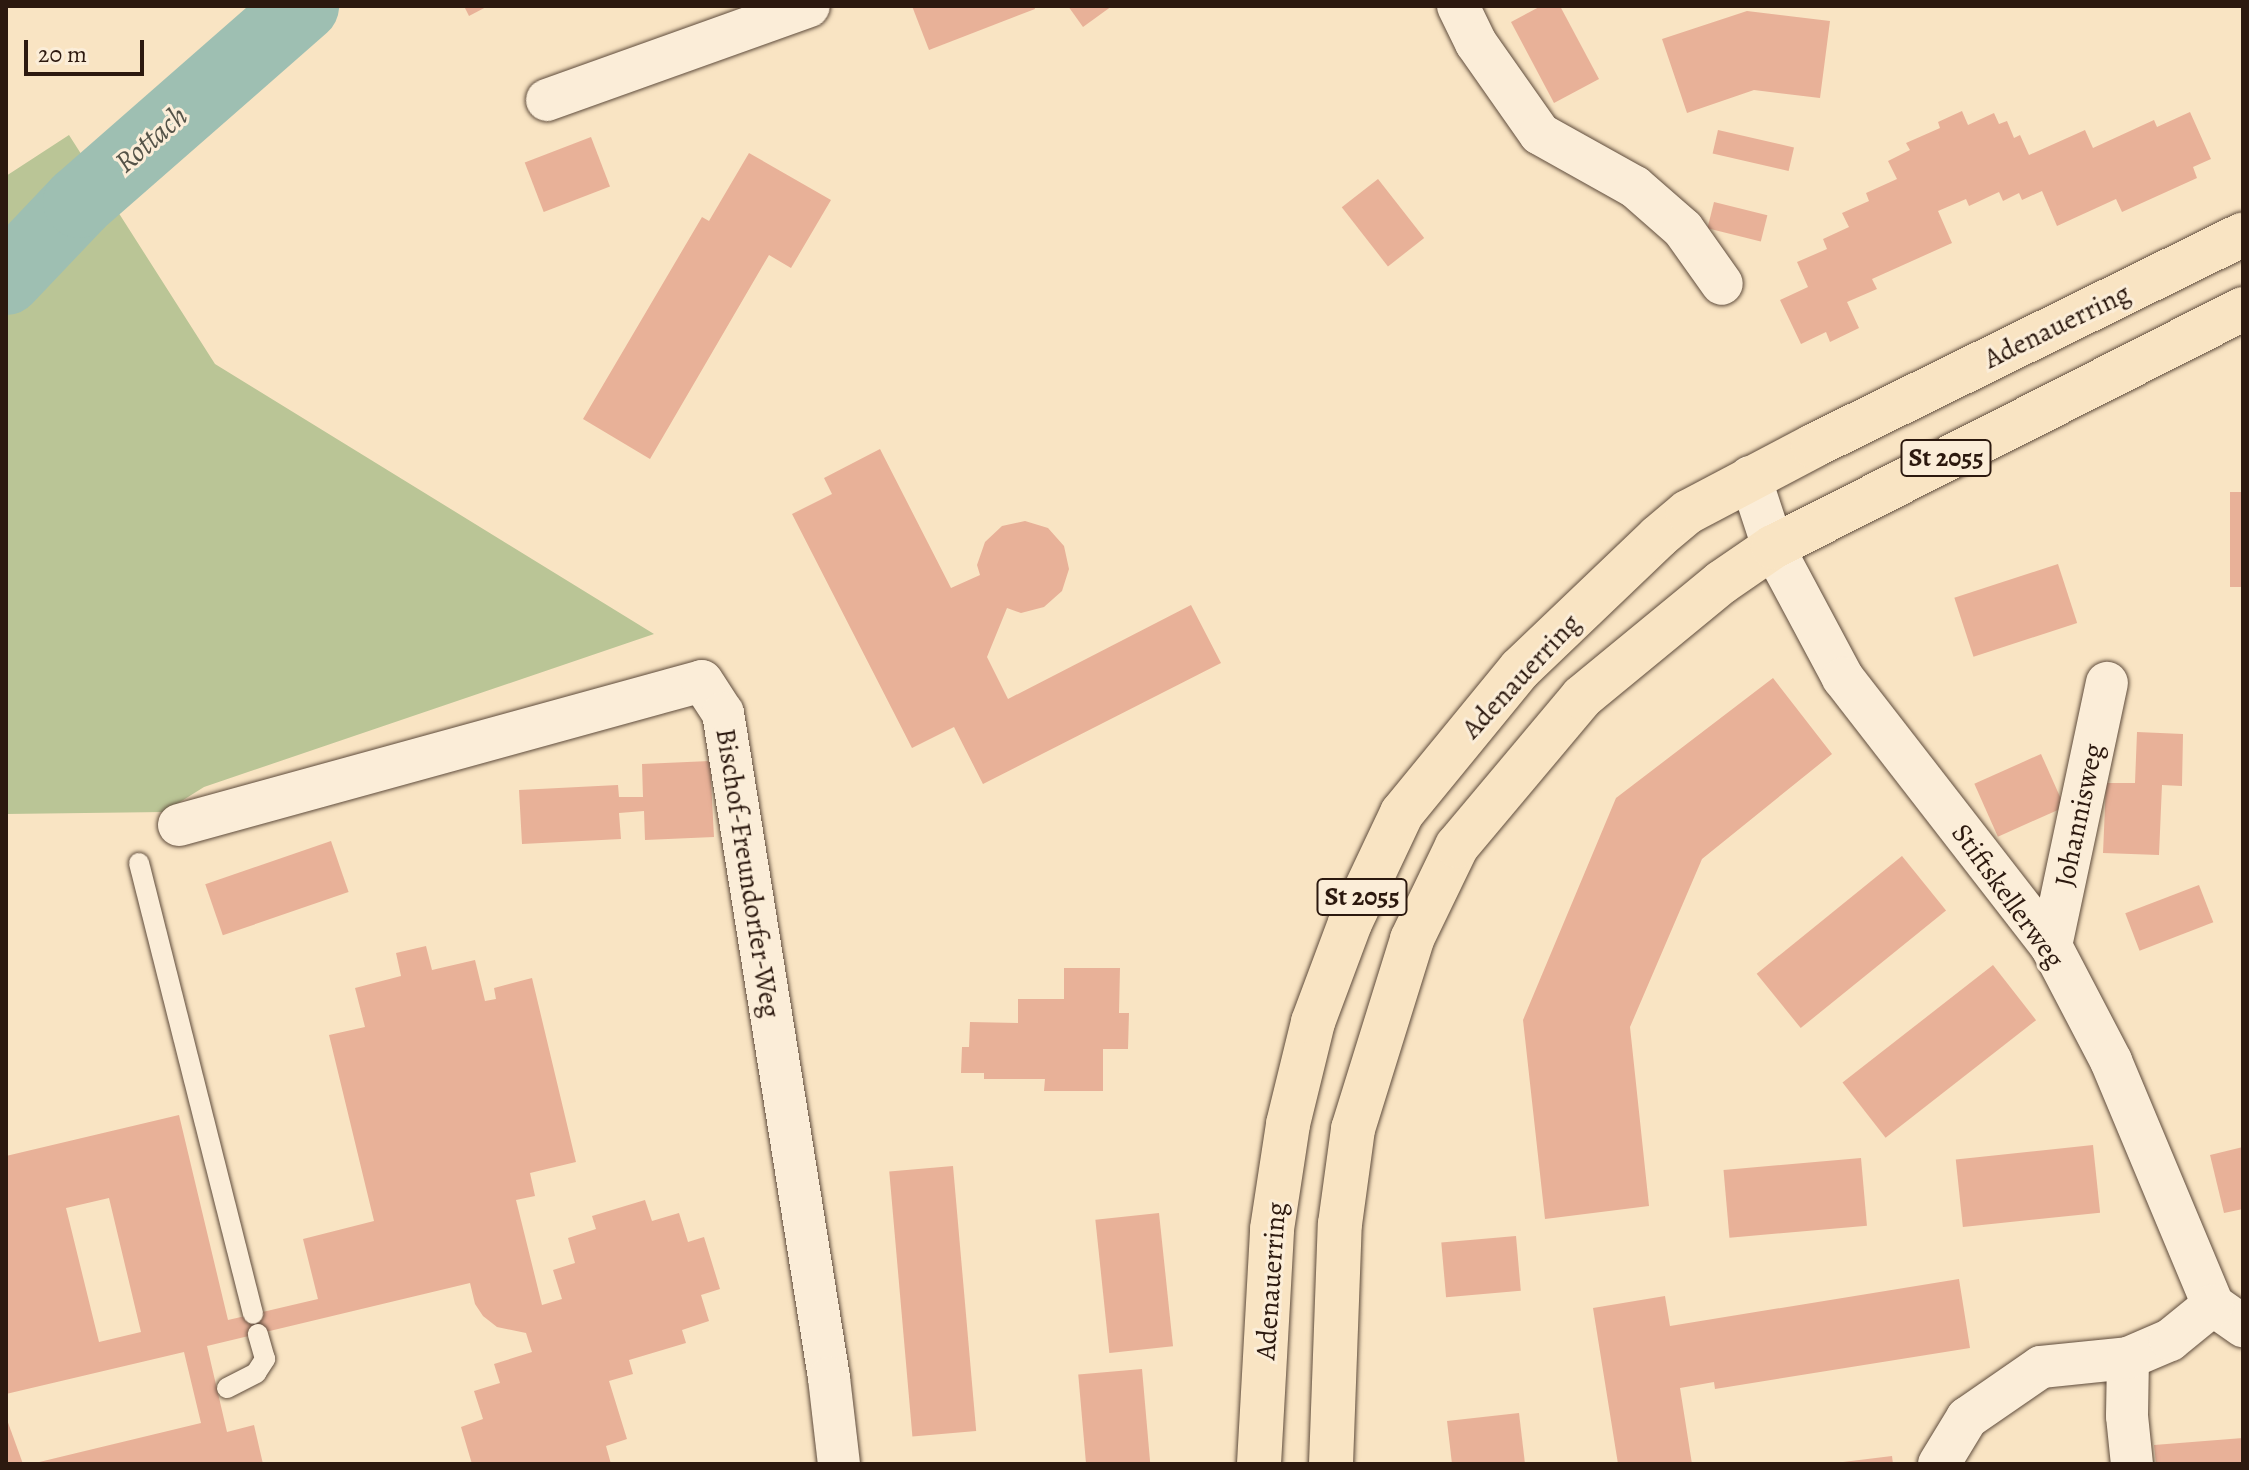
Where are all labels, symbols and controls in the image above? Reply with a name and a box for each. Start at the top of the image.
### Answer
scale bar [28,24,148,74]
text: 20 m [38,38,87,70]
water label: Rottach [107,98,195,180]
street label: Adenauerring [1978,276,2136,376]
road number: St 2055 [1900,436,1992,480]
street label: Adenauerring [1455,607,1587,745]
street label: Bischof-Freundorfer-Weg [709,726,787,1020]
street label: Johannisweg [2047,740,2111,890]
street label: Stiftskellerweg [1944,817,2072,975]
road number: St 2055 [1316,875,1408,919]
street label: Adenauerring [1249,1201,1293,1361]

